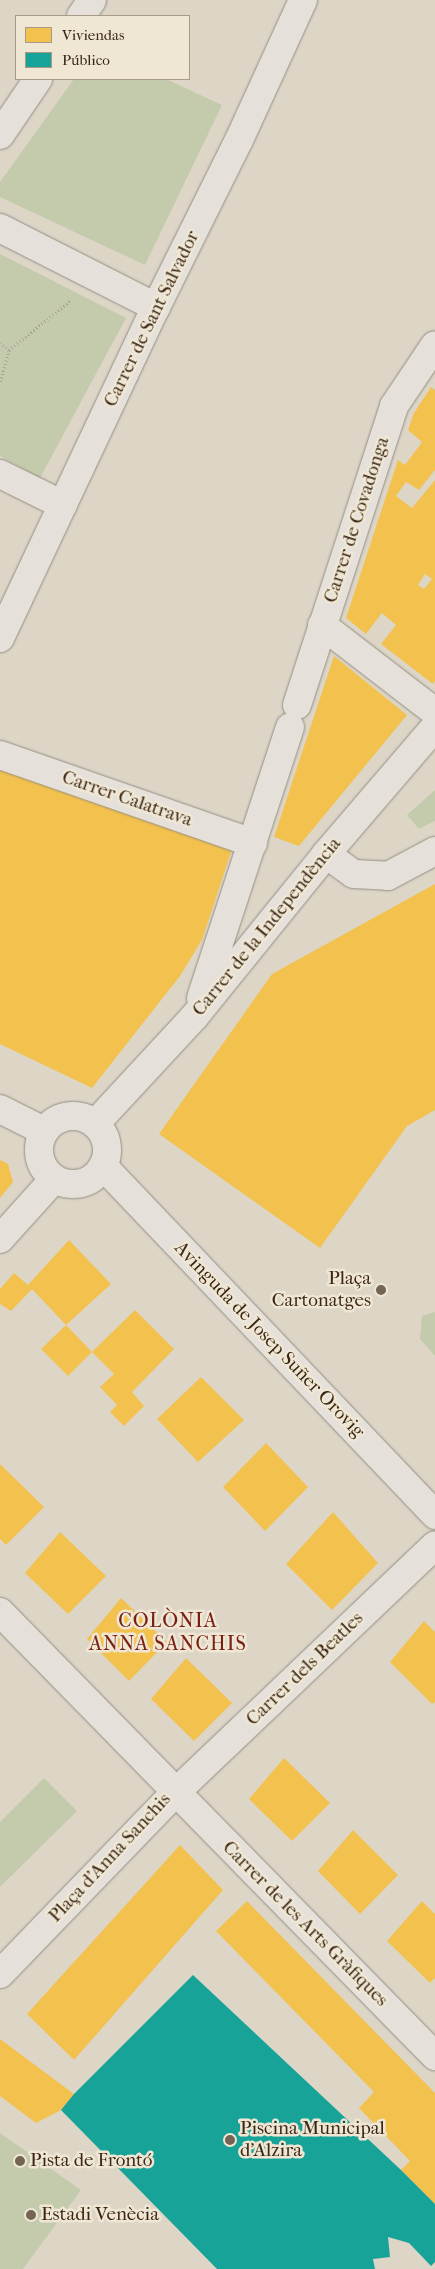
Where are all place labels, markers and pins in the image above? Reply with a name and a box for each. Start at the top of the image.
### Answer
place label: Plaça Cartonatges [272,1268,371,1312]
marker: Plaça Cartonatges [375,1284,387,1296]
place label: Piscina Municipal d'Alzira [240,2118,385,2162]
marker: Piscina Municipal d'Alzira [224,2134,236,2146]
place label: Pista de Frontó [30,2150,153,2172]
marker: Pista de Frontó [14,2155,26,2167]
place label: Estadi Venècia [41,2204,159,2226]
marker: Estadi Venècia [25,2209,37,2221]

